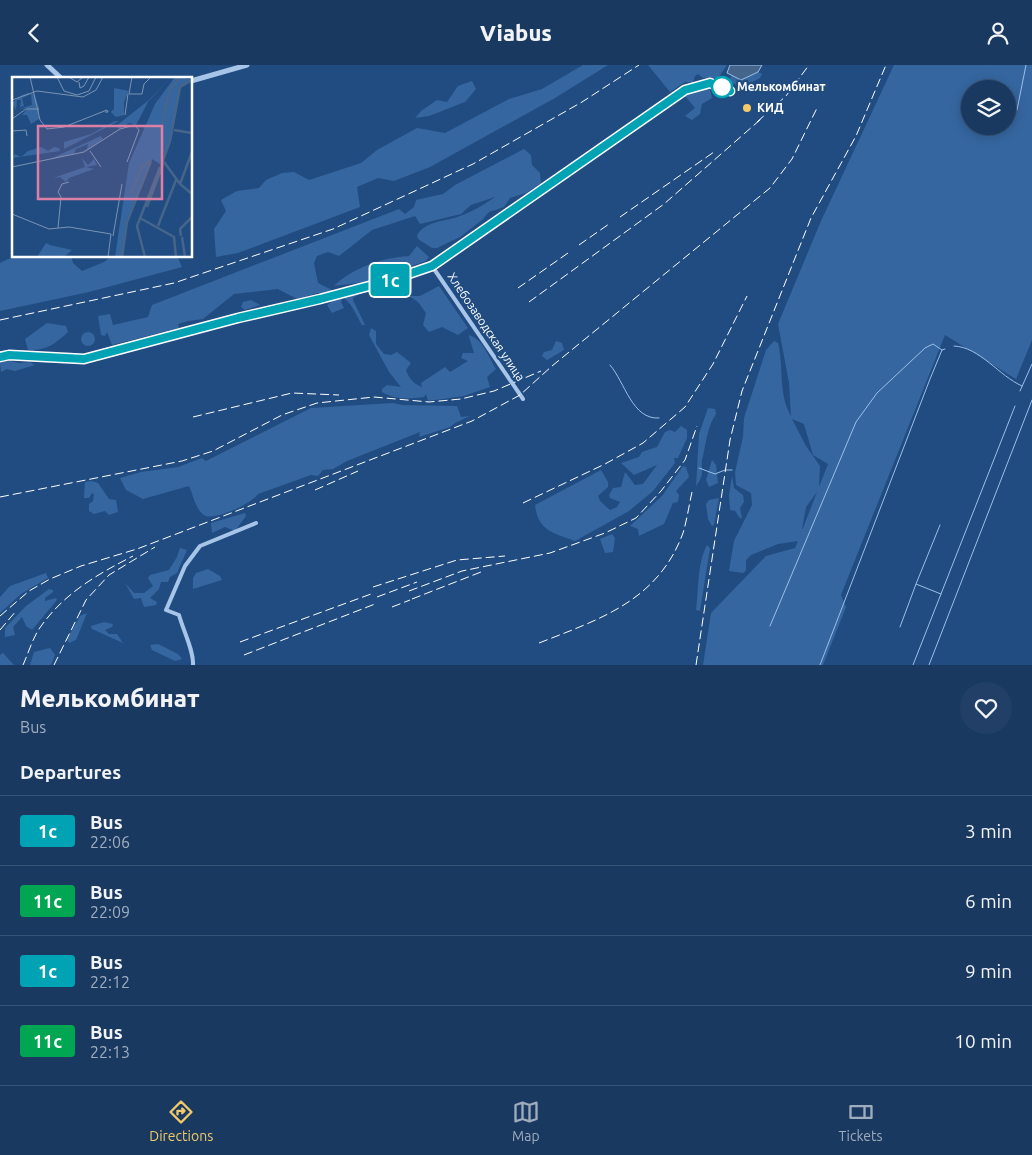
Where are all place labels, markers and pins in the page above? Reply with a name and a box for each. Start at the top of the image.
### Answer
marker: Мелькомбинат [711,76,733,98]
place label: Мелькомбинат [737,80,826,93]
place label: КИД [757,101,784,114]
marker: КИД [741,102,753,114]

